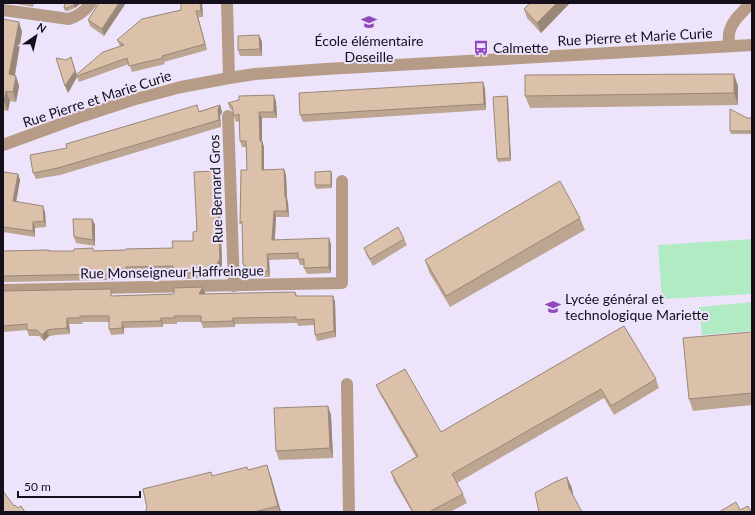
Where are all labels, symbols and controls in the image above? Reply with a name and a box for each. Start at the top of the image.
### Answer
school or university icon: École élémentaire Deseille [360,13,378,31]
north arrow [16,16,56,56]
text: N [35,20,49,35]
street label: Rue Pierre et Marie Curie [557,24,713,49]
place label: École élémentaire Deseille [315,32,423,65]
bus stop icon: Calmette [472,39,490,57]
place label: Calmette [493,39,548,56]
street label: Rue Pierre et Marie Curie [20,66,173,131]
street label: Rue Bernard Gros [205,134,226,244]
street label: Rue Monseigneur Haffreingue [80,261,264,282]
place label: Lycée général et technologique Mariette [565,290,709,323]
school or university icon: Lycée général et technologique Mariette [544,298,562,316]
scale bar [18,473,140,499]
text: 50 m [24,479,51,494]

